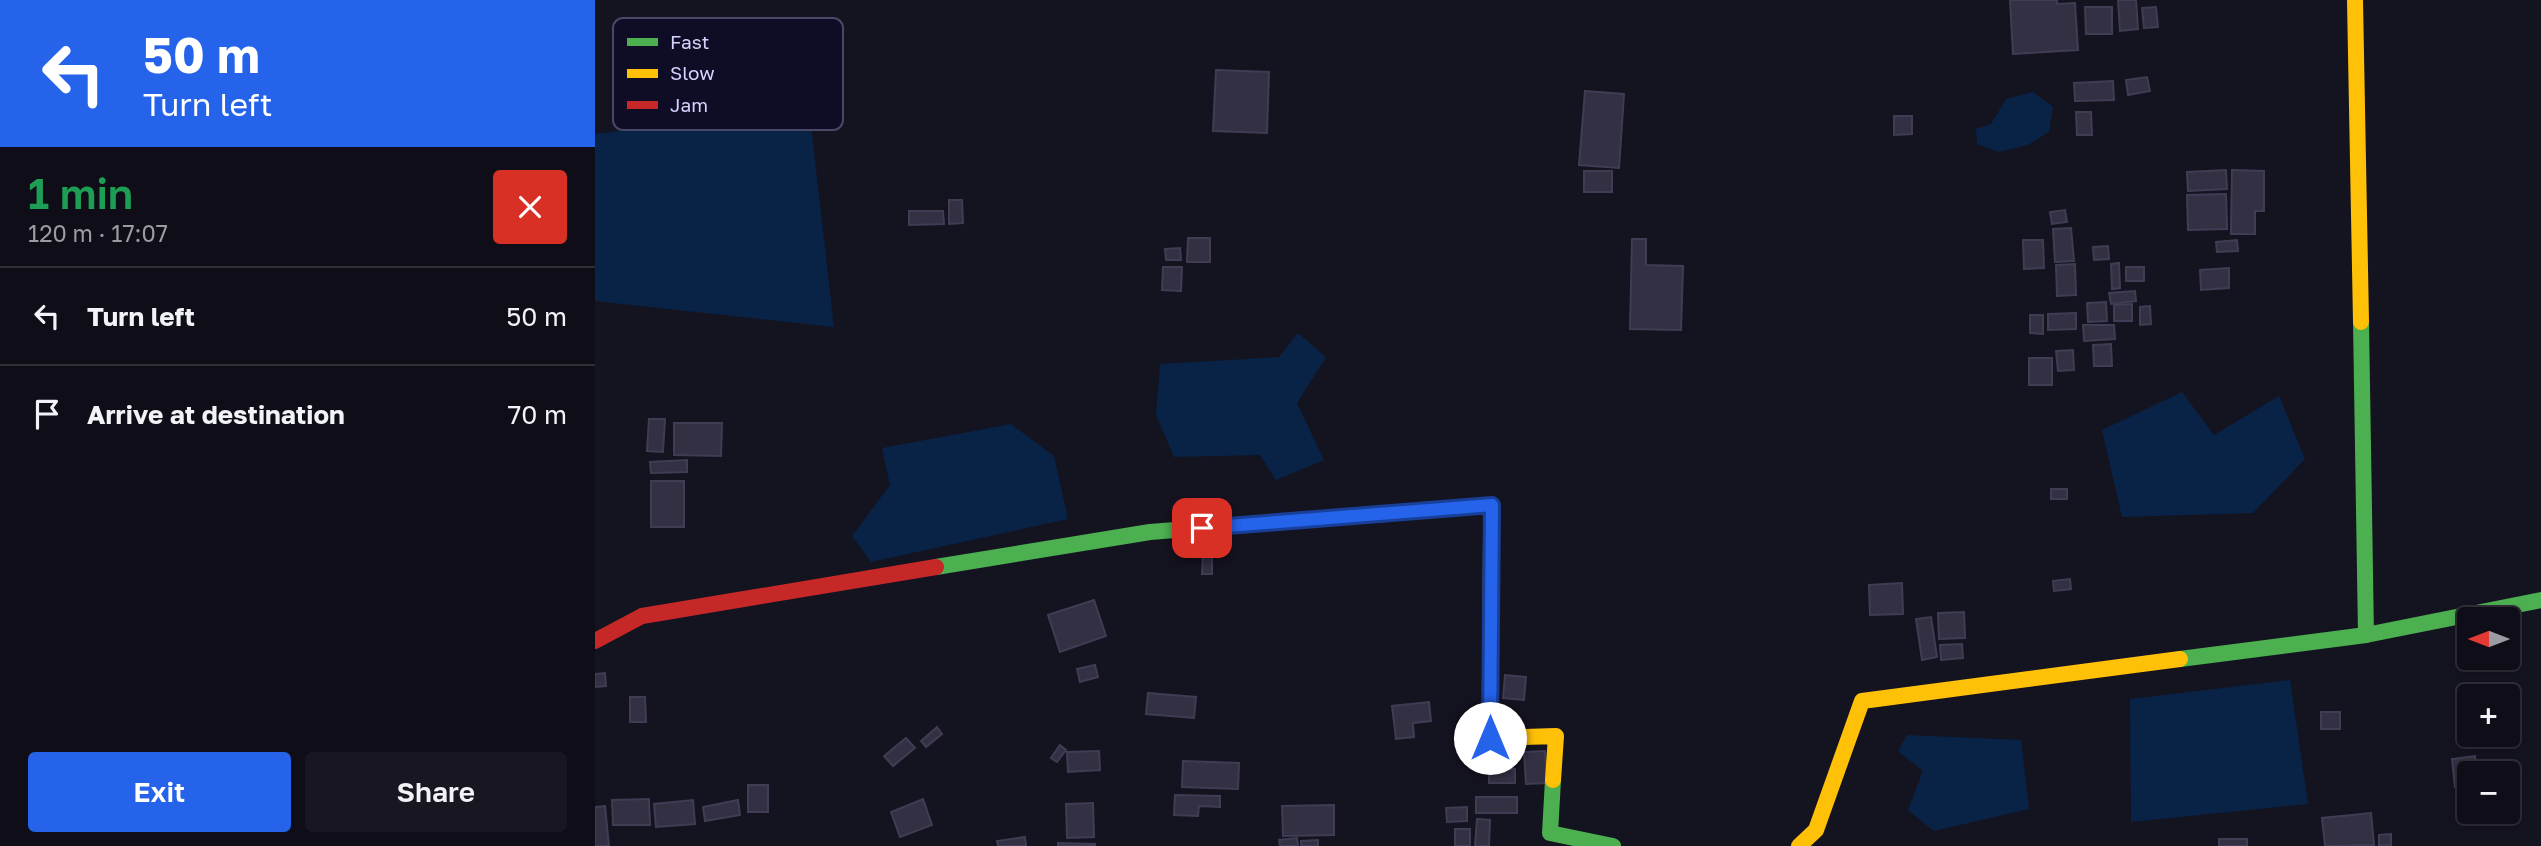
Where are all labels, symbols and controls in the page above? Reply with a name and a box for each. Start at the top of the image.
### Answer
legend [613,18,843,130]
text: 50 m [143,25,260,84]
icon: left [28,28,119,119]
text: Fast [670,30,709,53]
text: Slow [670,61,715,84]
text: Turn left [143,85,272,123]
text: Jam [670,93,708,116]
text: 1 min [28,168,133,218]
button: close [493,170,567,244]
text: 120 m · 17:07 [28,219,168,247]
icon: left [28,297,66,335]
text: Turn left [87,301,195,332]
text: 50 m [506,301,567,332]
icon: arrive [28,395,66,433]
text: Arrive at destination [87,399,345,430]
text: 70 m [508,399,567,430]
pin [1172,498,1232,558]
icon: arrive [1183,509,1221,547]
north arrow [2457,607,2520,670]
map controls [2457,607,2520,824]
button: + [2457,684,2520,747]
position arrow [1453,701,1527,775]
button: Exit [28,752,291,832]
button: Share [305,752,567,832]
button: − [2457,761,2520,824]

